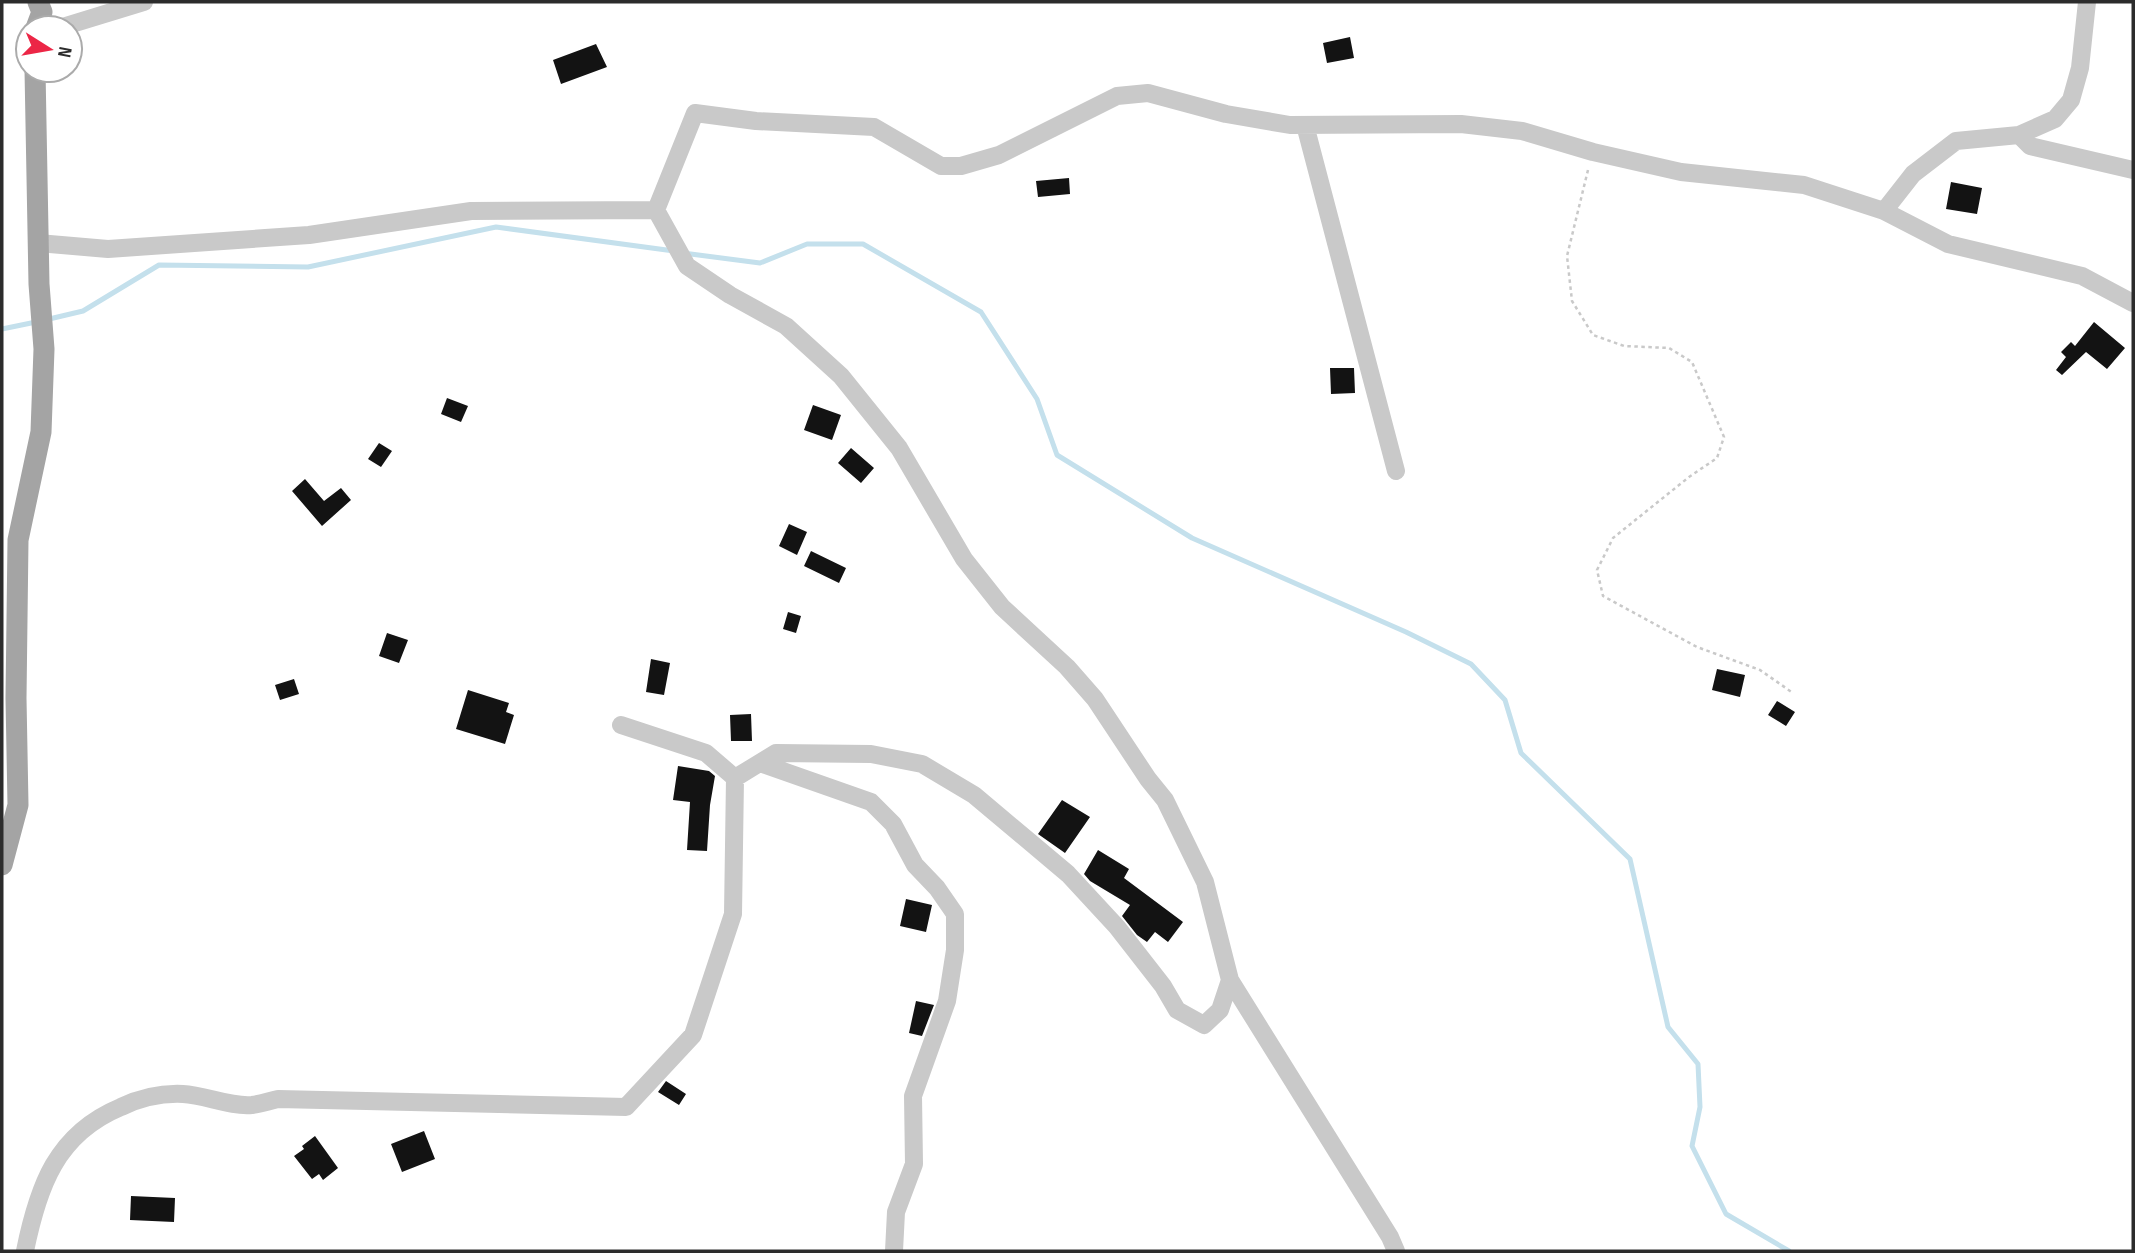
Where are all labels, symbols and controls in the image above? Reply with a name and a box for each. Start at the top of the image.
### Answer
north arrow [14,14,84,84]
text: N [52,45,76,59]

